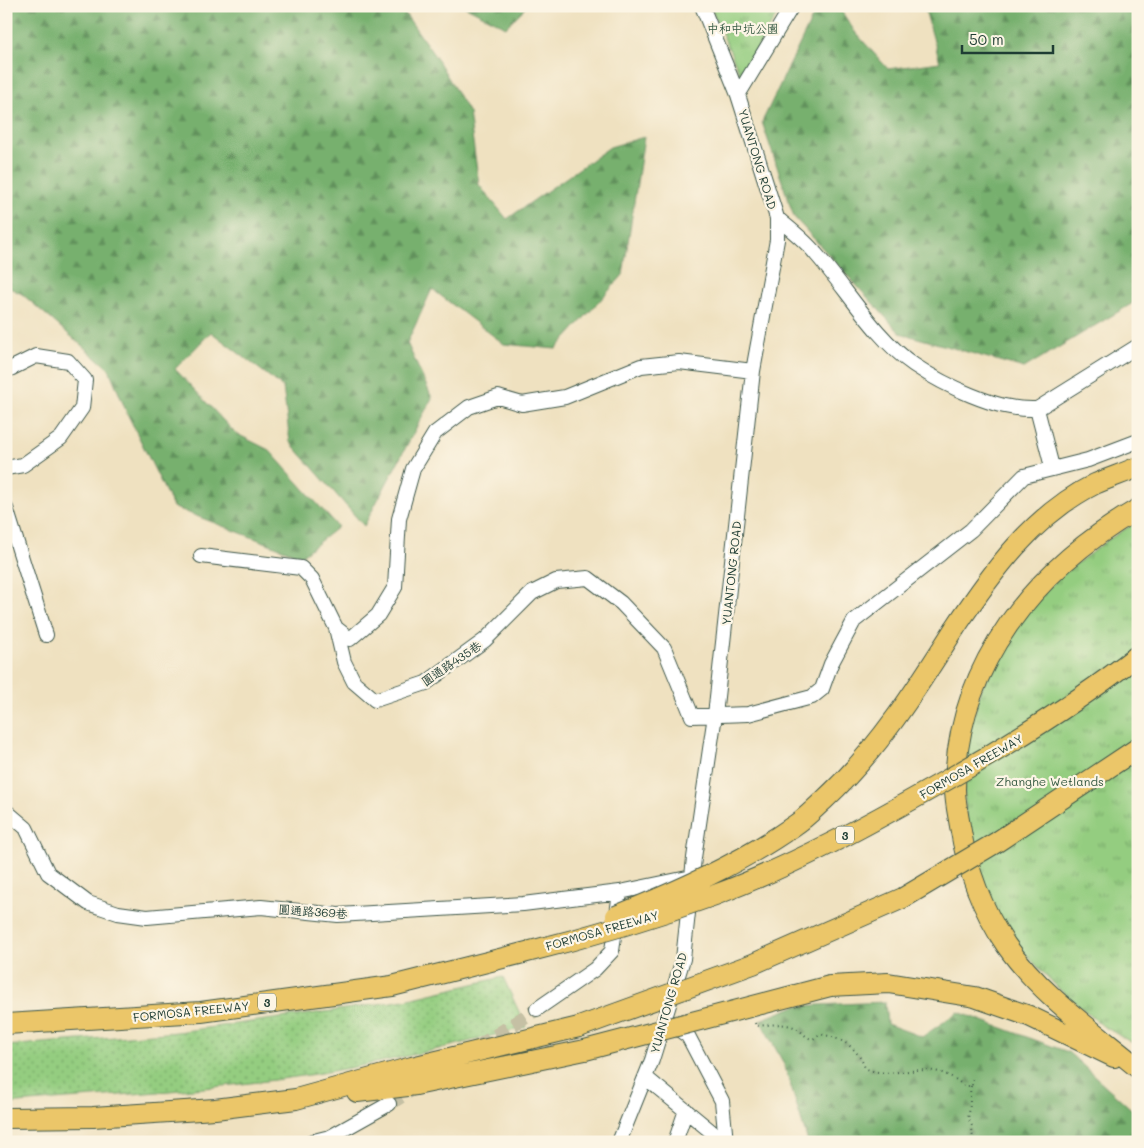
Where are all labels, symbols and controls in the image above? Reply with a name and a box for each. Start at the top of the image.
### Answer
park label: 中和中坑公園 [707,20,779,36]
scale bar [962,22,1053,54]
text: 50 m [969,29,1004,49]
street label: YUANTONG ROAD [735,107,781,211]
street label: YUANTONG ROAD [718,520,744,626]
street label: 圓通路435巷 [418,637,484,689]
street label: FORMOSA FREEWAY [916,730,1026,802]
park label: Zhanghe Wetlands [996,773,1104,789]
road number: 3 [836,826,854,844]
street label: 圓通路369巷 [278,901,348,921]
street label: FORMOSA FREEWAY [544,906,660,954]
street label: YUANTONG ROAD [646,951,690,1055]
road number: 3 [258,994,276,1010]
street label: FORMOSA FREEWAY [132,997,250,1025]

